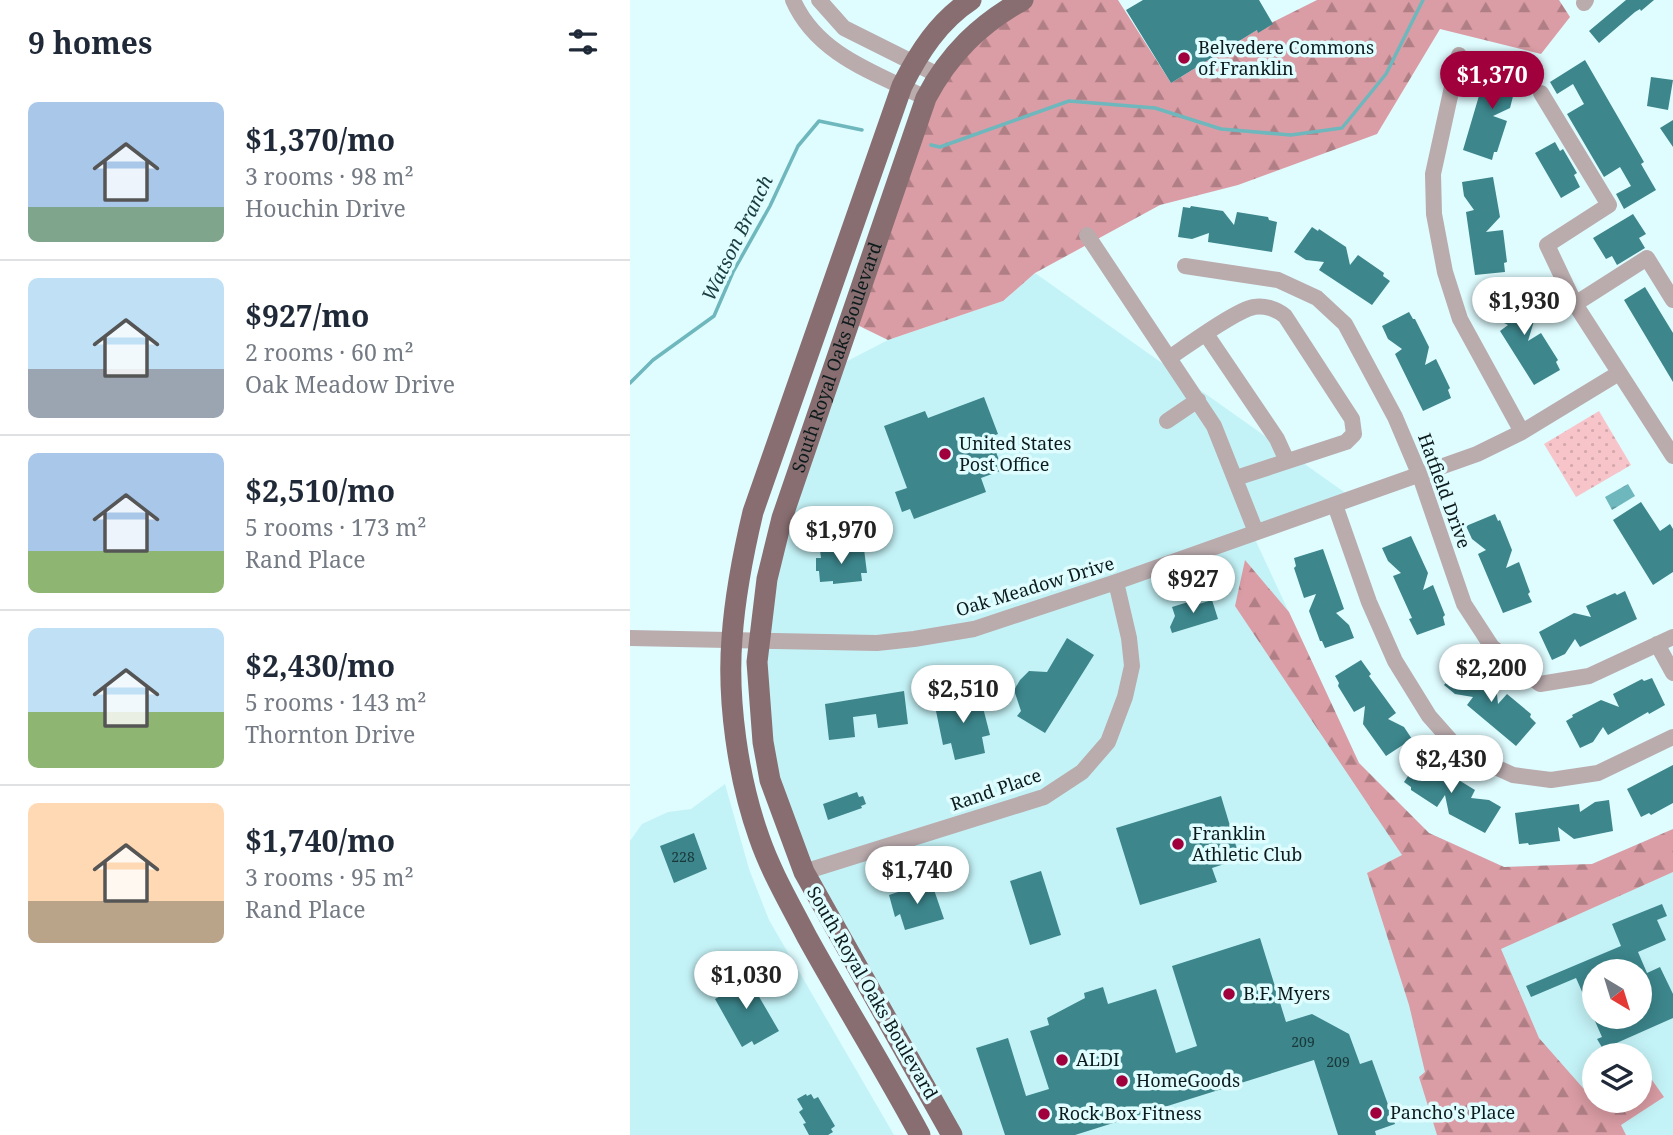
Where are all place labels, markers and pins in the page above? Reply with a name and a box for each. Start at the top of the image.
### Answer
place label: Belvedere Commons of Franklin [1198,35,1374,80]
marker: Belvedere Commons of Franklin [1176,50,1192,66]
pin: $1,370 [1435,52,1549,111]
pin: $1,930 [1467,278,1581,337]
place label: United States Post Office [959,431,1071,476]
marker: United States Post Office [937,446,953,462]
pin: $1,970 [784,506,898,566]
pin: $927 [1152,556,1234,615]
pin: $2,200 [1434,644,1548,704]
pin: $2,510 [906,666,1020,725]
pin: $2,430 [1394,736,1508,795]
place label: Franklin Athletic Club [1192,821,1302,866]
marker: Franklin Athletic Club [1170,836,1186,852]
pin: $1,740 [860,846,974,906]
pin: $1,030 [689,951,803,1011]
place label: B.F. Myers [1243,981,1330,1005]
marker: B.F. Myers [1221,986,1237,1002]
place label: ALDI [1076,1047,1120,1071]
marker: ALDI [1054,1052,1070,1068]
place label: HomeGoods [1136,1068,1240,1092]
marker: HomeGoods [1114,1073,1130,1089]
place label: Pancho's Place [1390,1100,1515,1124]
place label: Rock Box Fitness [1058,1101,1202,1125]
marker: Pancho's Place [1368,1105,1384,1121]
marker: Rock Box Fitness [1036,1106,1052,1122]

